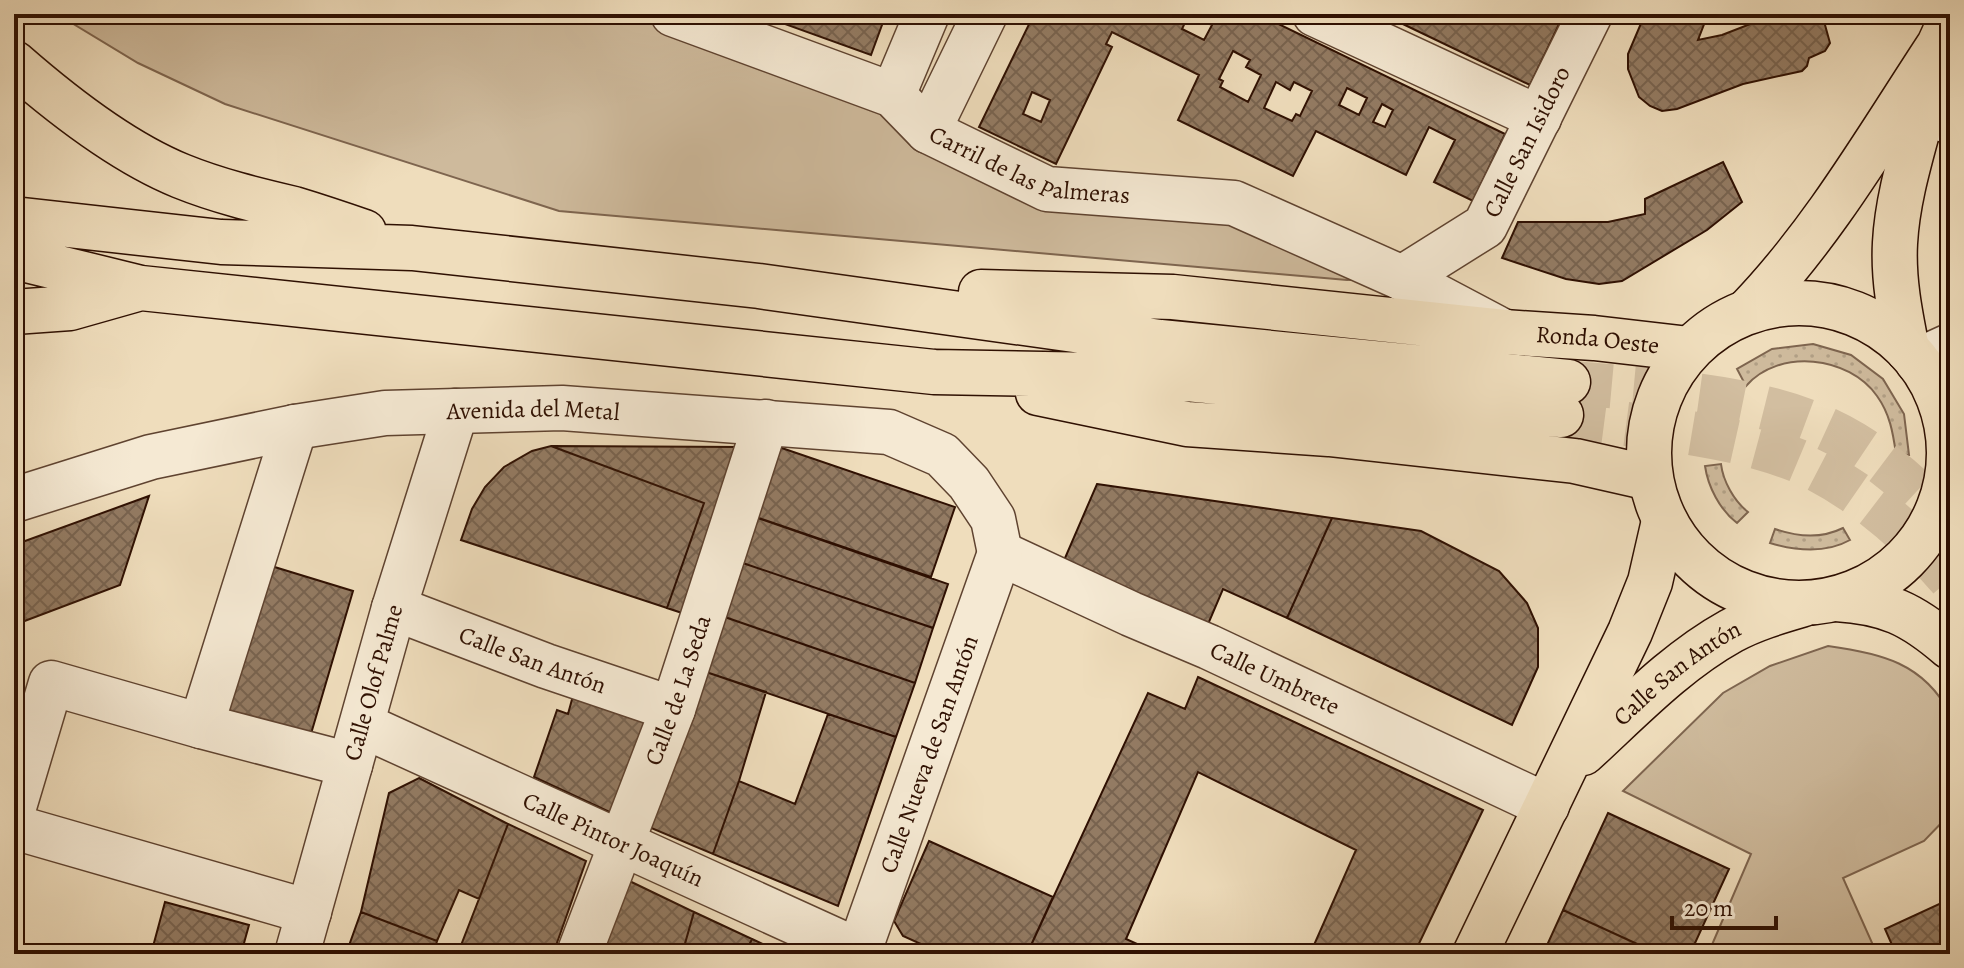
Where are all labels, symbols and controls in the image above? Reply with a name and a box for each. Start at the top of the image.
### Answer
street label: Calle San Isidoro [1476,61,1578,223]
street label: Carril de las Palmeras [924,118,1131,211]
street label: Ronda Oeste [1535,318,1661,361]
street label: Avenida del Metal [445,392,621,428]
street label: Calle Olof Palme [336,601,410,764]
street label: Calle de La Seda [637,610,719,770]
street label: Calle San Antón [1606,613,1746,733]
street label: Calle San Antón [454,618,610,701]
street label: Calle Nueva de San Antón [872,631,986,877]
street label: Calle Umbrete [1205,634,1345,722]
street label: Calle Pintor Joaquín [518,784,709,894]
scale bar [1672,880,1776,930]
text: 20 m [1684,892,1733,924]

